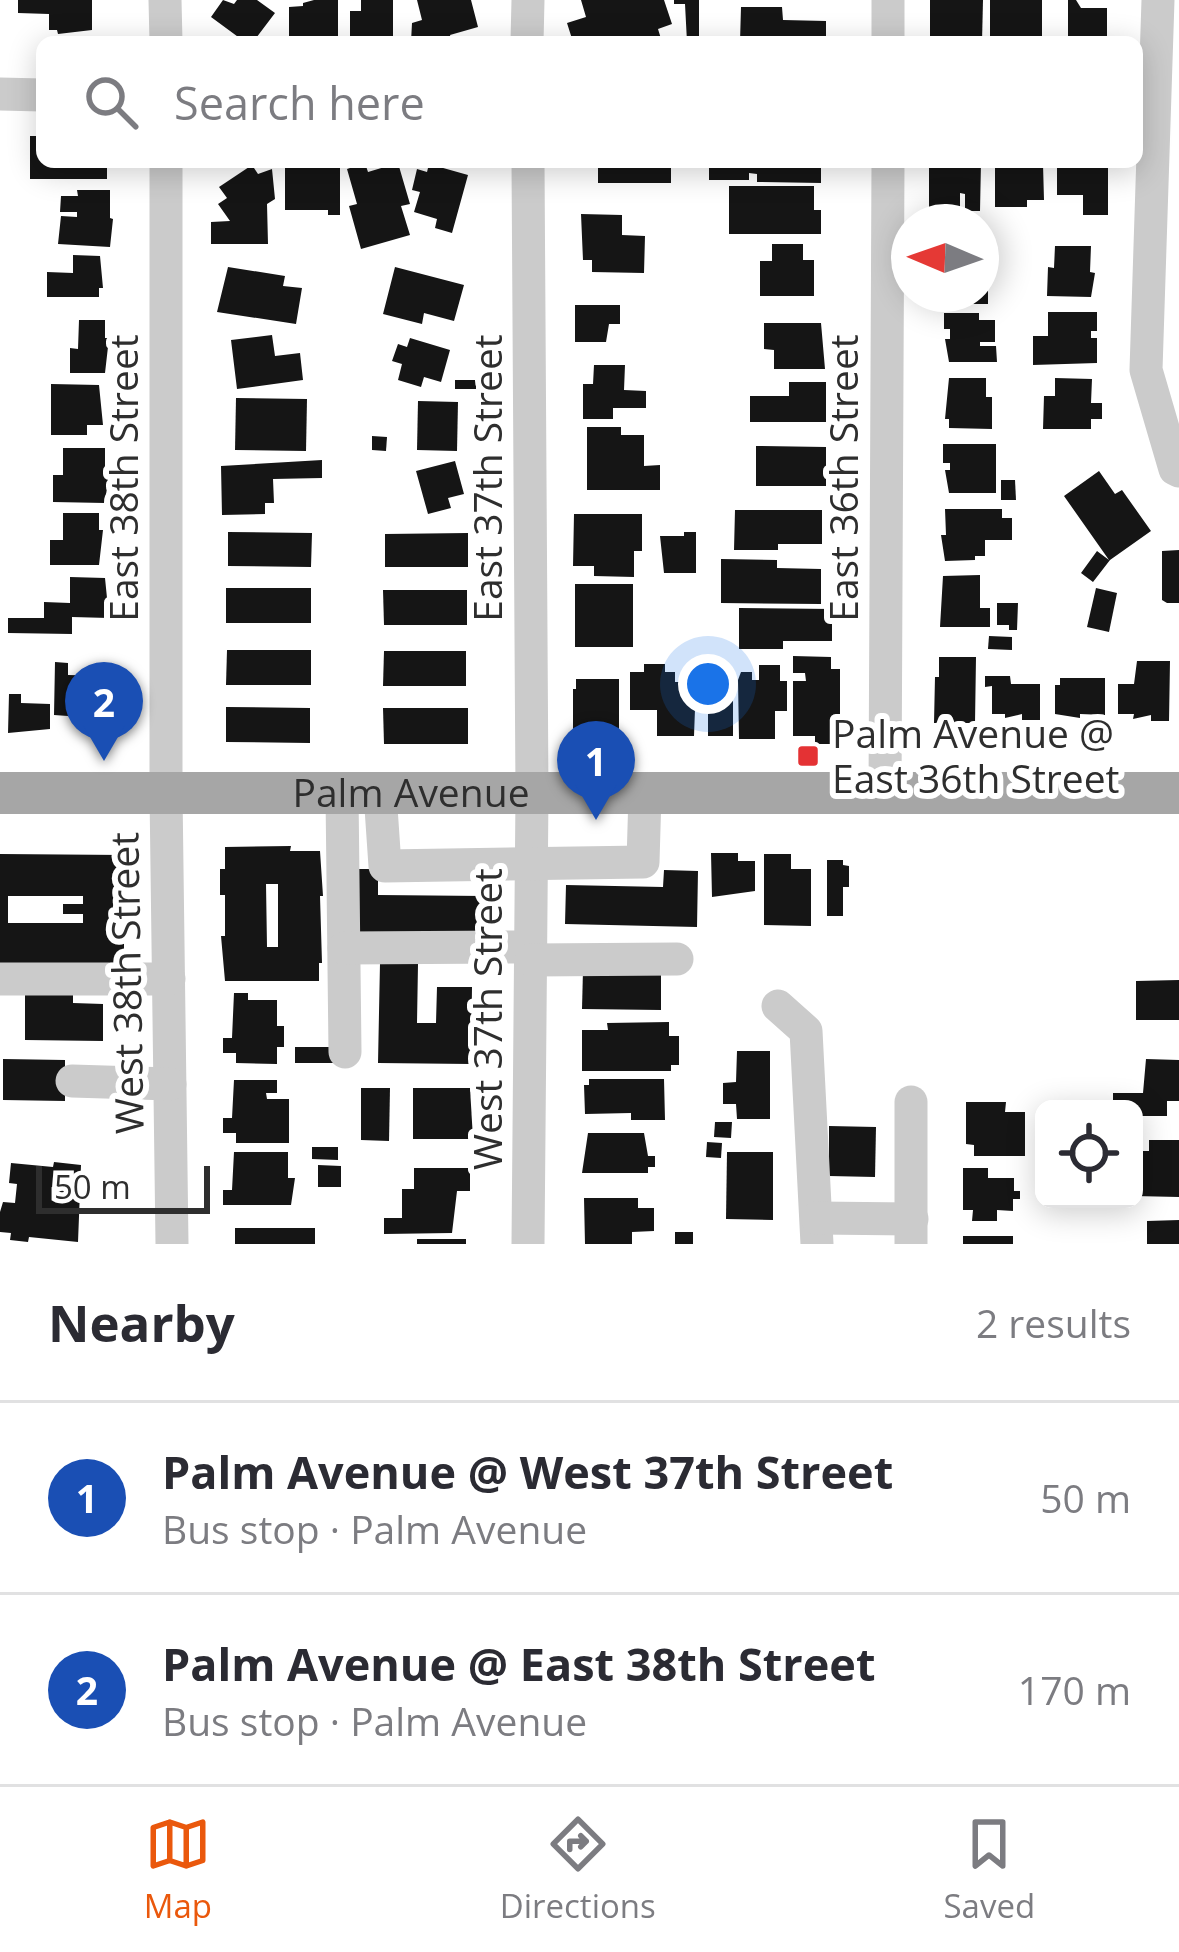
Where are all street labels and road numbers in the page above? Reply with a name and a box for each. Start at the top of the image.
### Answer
street label: East 38th Street [96,334,149,622]
street label: East 37th Street [460,334,513,622]
street label: East 36th Street [816,334,869,622]
street label: Palm Avenue [292,765,530,818]
street label: West 38th Street [96,832,155,1134]
street label: West 37th Street [460,868,513,1170]

